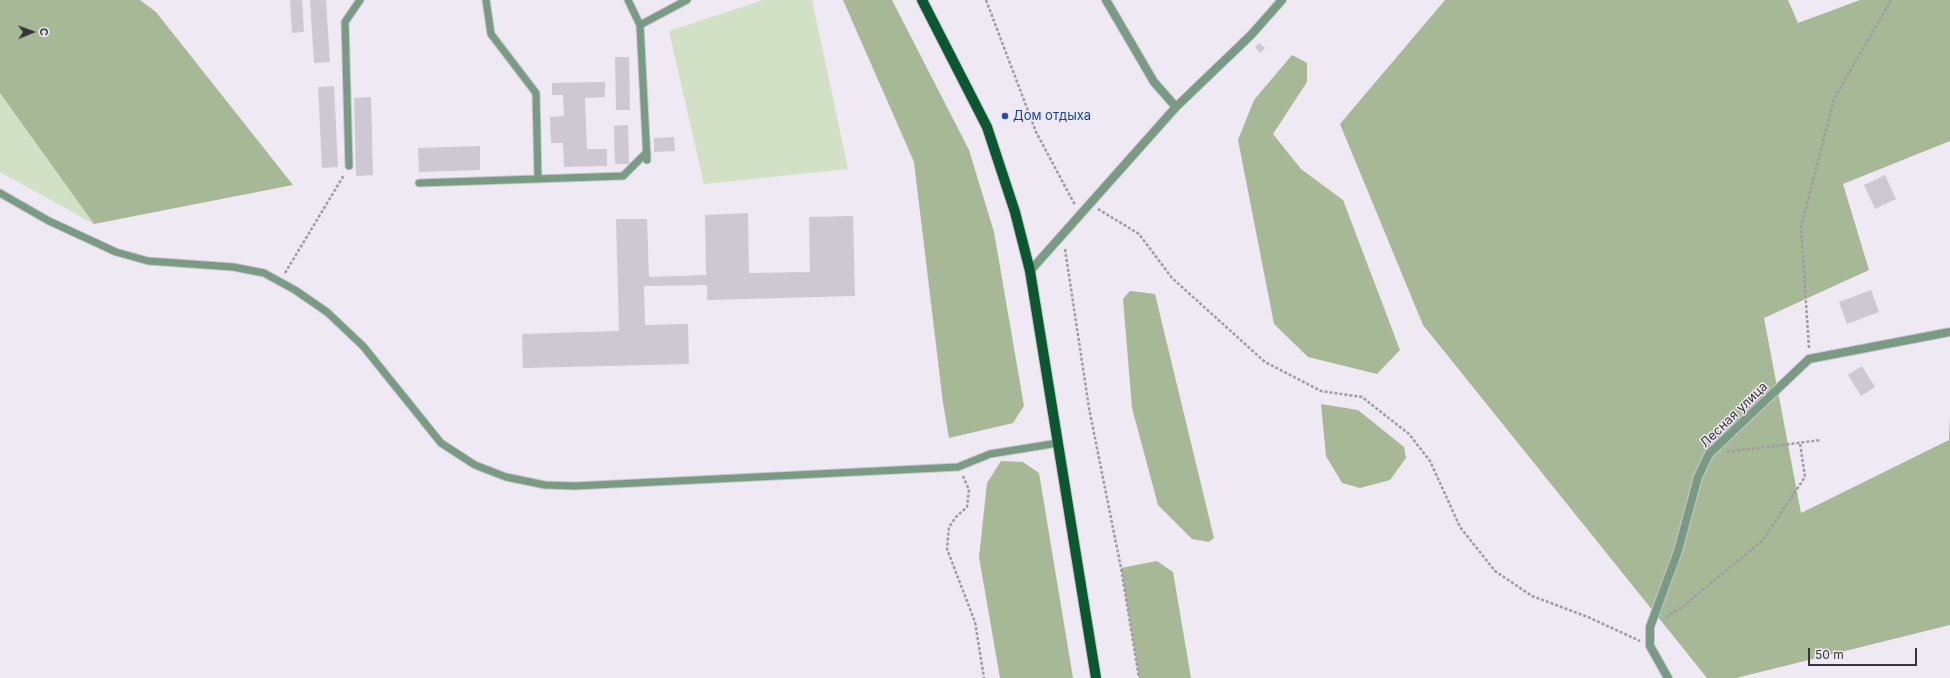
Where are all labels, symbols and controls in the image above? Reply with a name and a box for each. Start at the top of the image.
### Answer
north arrow [12,12,52,52]
text: С [37,28,51,36]
place label: Дом отдыха [1013,108,1091,124]
marker: Дом отдыха [1000,111,1010,121]
street label: Лесная улица [1697,379,1771,451]
scale bar [1810,640,1919,666]
text: 50 m [1815,647,1844,662]

